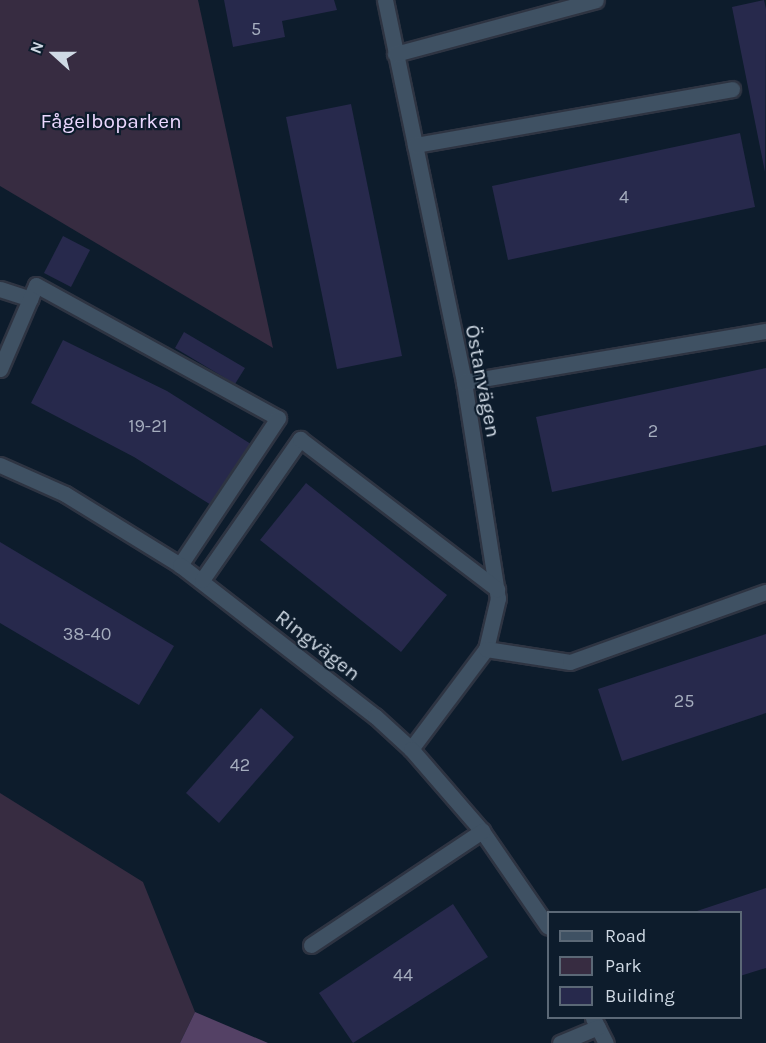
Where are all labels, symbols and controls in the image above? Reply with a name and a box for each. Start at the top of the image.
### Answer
house number: 5 [251,18,261,40]
north arrow [24,24,84,84]
text: N [26,39,48,56]
park label: Fågelboparken [40,108,182,134]
house number: 4 [619,186,629,208]
street label: Östanvägen [460,323,506,439]
house number: 19-21 [128,415,168,437]
house number: 2 [648,420,658,442]
street label: Ringvägen [270,604,366,686]
house number: 38-40 [63,623,111,645]
house number: 25 [674,690,694,712]
house number: 42 [230,754,250,776]
legend [547,911,742,1019]
text: Road [605,925,646,947]
text: Park [605,955,642,977]
house number: 44 [393,964,413,986]
text: Building [605,985,675,1007]

